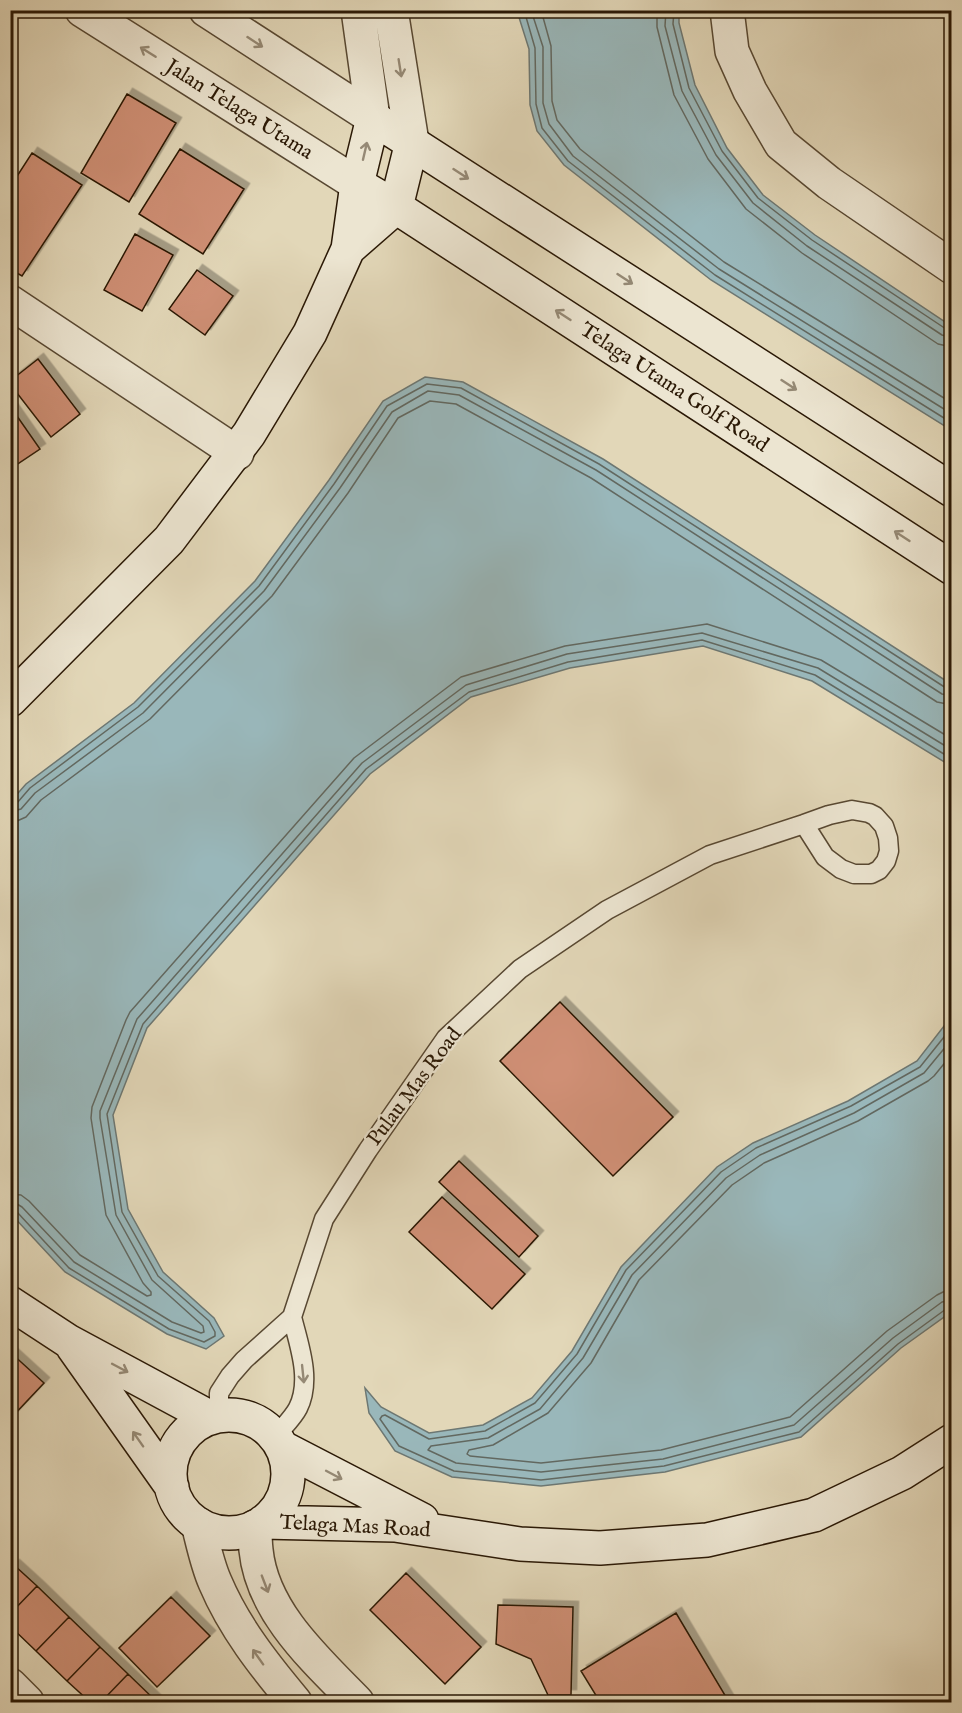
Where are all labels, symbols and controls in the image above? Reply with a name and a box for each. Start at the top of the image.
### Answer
one-way arrow [247,36,263,48]
one-way arrow [140,46,156,58]
street label: Jalan Telaga Utama [158,53,319,167]
one-way arrow [395,58,406,78]
one-way arrow [359,142,371,161]
one-way arrow [452,168,469,180]
one-way arrow [616,274,633,286]
one-way arrow [555,309,572,321]
street label: Telaga Utama Golf Road [574,317,774,460]
one-way arrow [780,379,797,392]
one-way arrow [895,530,911,542]
street label: Pulau Mas Road [362,1022,469,1152]
one-way arrow [110,1363,128,1374]
one-way arrow [298,1363,309,1383]
one-way arrow [132,1432,144,1448]
one-way arrow [325,1470,343,1481]
street label: Telaga Mas Road [279,1510,432,1544]
one-way arrow [260,1574,271,1592]
one-way arrow [252,1649,264,1666]

